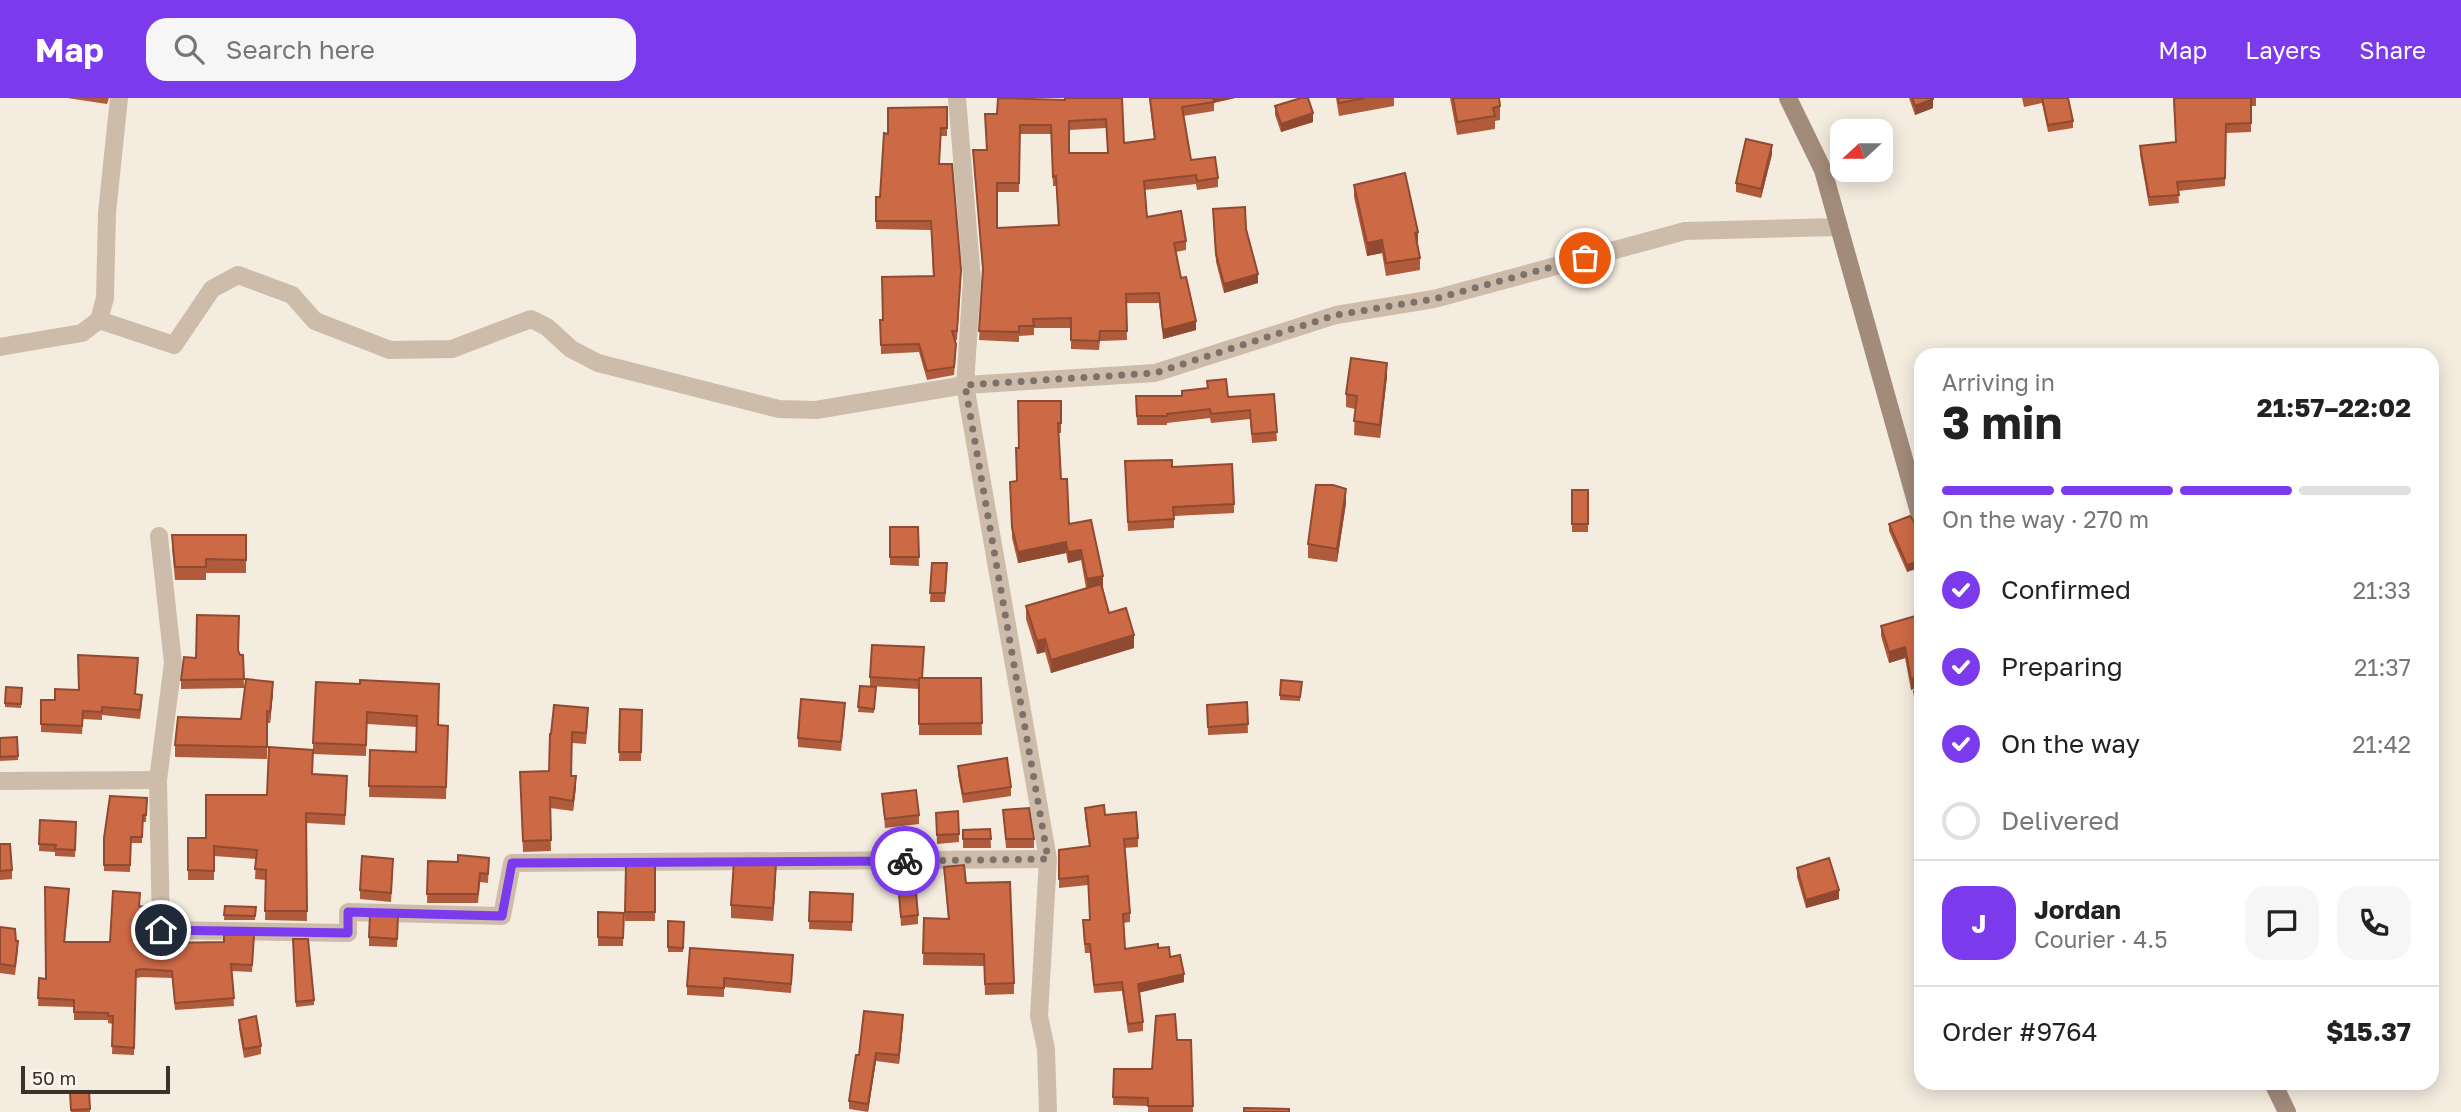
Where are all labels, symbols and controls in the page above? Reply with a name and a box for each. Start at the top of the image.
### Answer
search box [146,18,636,81]
text: Map [35,30,104,69]
icon: search [170,30,208,68]
text: Search here [226,34,375,65]
text: Map [2158,35,2207,64]
text: Layers [2245,35,2321,64]
text: Share [2359,35,2426,64]
north arrow [1830,119,1894,182]
map controls [1830,119,1893,182]
pin [1555,228,1615,288]
icon: bag [1566,239,1604,277]
text: Arriving in [1942,368,2055,396]
text: 21:57–22:02 [2257,392,2411,423]
text: 3 min [1942,394,2062,449]
text: On the way · 270 m [1942,505,2149,533]
icon: check [1942,571,1980,609]
text: Confirmed [2001,574,2131,605]
text: 21:33 [2353,576,2411,604]
icon: check [1942,648,1980,686]
text: Preparing [2001,651,2123,682]
text: 21:37 [2354,653,2411,681]
icon: check [1942,725,1980,763]
text: On the way [2001,728,2140,759]
text: 21:42 [2352,730,2411,758]
text: Delivered [2001,805,2120,836]
courier [870,826,940,896]
icon: bike [886,842,924,880]
button: chat [2245,886,2319,960]
button: phone [2337,886,2411,960]
text: Jordan [2034,894,2121,925]
pin [131,900,191,960]
text: J [1972,908,1986,939]
icon: home [142,911,180,949]
text: Courier · 4.5 [2034,925,2167,953]
text: Order #9764 [1942,1016,2098,1047]
text: $15.37 [2326,1016,2411,1047]
scale bar [21,1063,170,1095]
text: 50 m [32,1066,76,1089]

